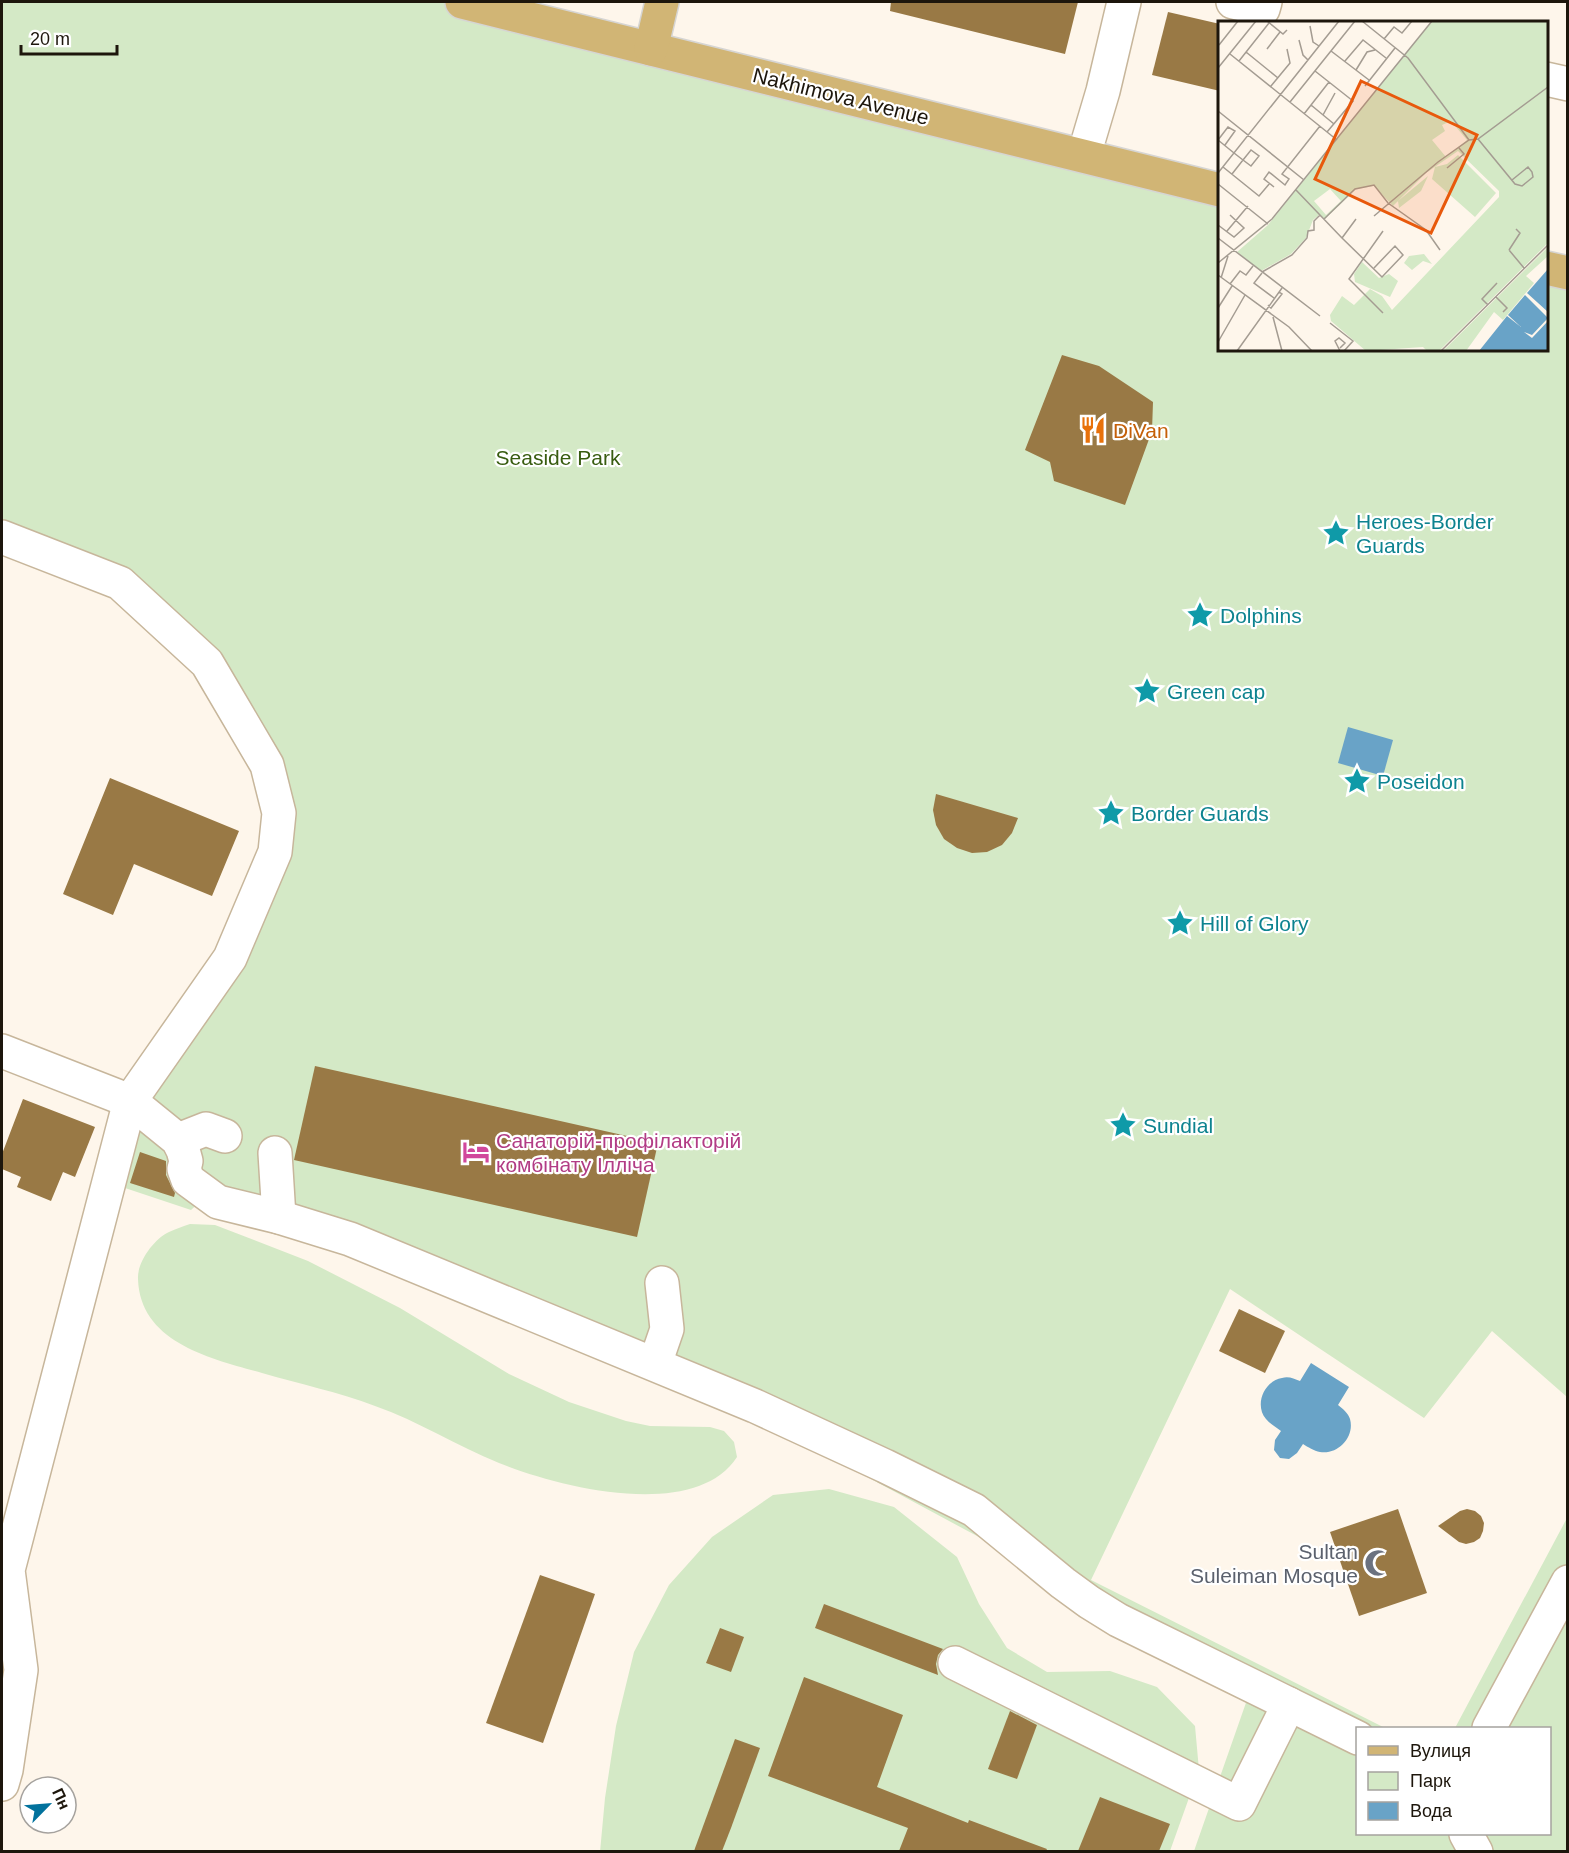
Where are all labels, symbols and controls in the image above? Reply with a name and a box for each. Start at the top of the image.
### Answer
scale bar [21,18,117,56]
inset map [1218,21,1548,351]
text: 20 m [30,29,70,49]
street label: Nakhimova Avenue [751,63,931,129]
restaurant icon: DiVan [1078,415,1108,445]
place label: DiVan [1113,419,1169,442]
park label: Seaside Park [496,446,621,469]
place label: Heroes-Border Guards [1356,510,1494,557]
place icon: Heroes-Border Guards [1321,518,1351,548]
place icon: Dolphins [1185,600,1215,630]
place label: Dolphins [1220,604,1302,627]
place icon: Green cap [1132,676,1162,706]
place label: Green cap [1167,680,1265,703]
place icon: Poseidon [1342,766,1372,796]
place label: Poseidon [1377,770,1465,793]
place icon: Border Guards [1096,798,1126,828]
place label: Border Guards [1131,802,1269,825]
place icon: Hill of Glory [1165,908,1195,938]
place label: Hill of Glory [1200,912,1309,935]
place icon: Sundial [1108,1110,1138,1140]
place label: Sundial [1143,1114,1213,1137]
place label: Санаторій-профілакторій комбінату Ілліча [496,1129,741,1176]
hotel icon: Санаторій-профілакторій комбінату Ілліча [461,1137,491,1167]
place label: Sultan Suleiman Mosque [1190,1540,1358,1587]
mosque icon: Sultan Suleiman Mosque [1363,1548,1393,1578]
legend [1356,1727,1551,1835]
text: Вулиця [1410,1741,1471,1761]
text: Парк [1410,1771,1451,1791]
north arrow [18,1775,78,1835]
text: Пн [49,1786,73,1812]
text: Вода [1410,1801,1453,1821]

